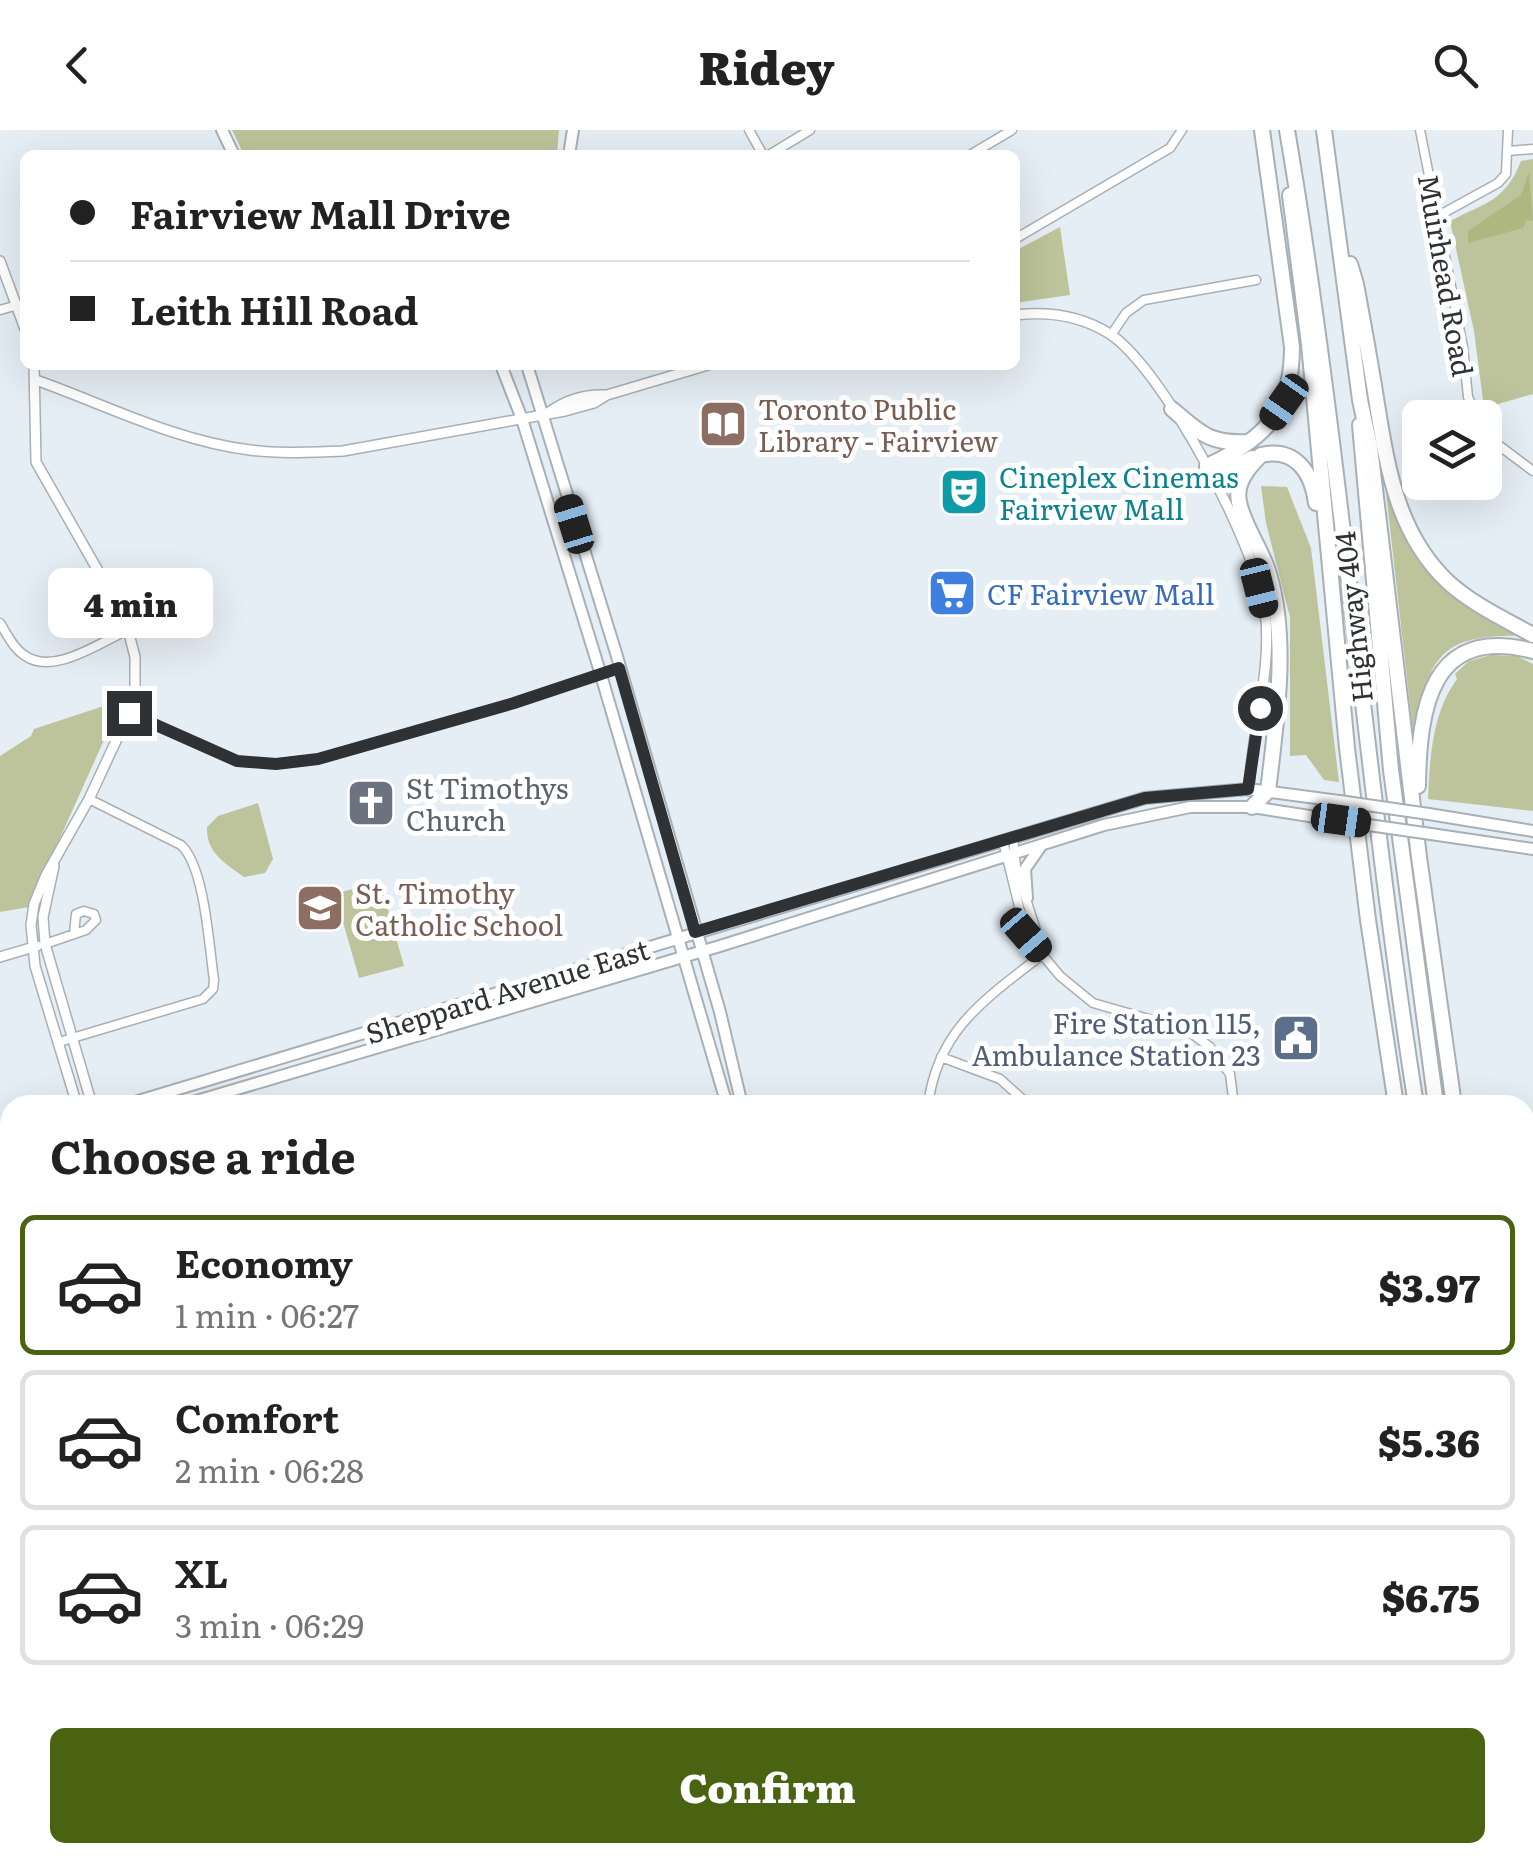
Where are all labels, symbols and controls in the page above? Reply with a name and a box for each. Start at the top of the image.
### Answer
text: Ridey [699,32,835,99]
icon: back [50,38,105,93]
icon: search [1428,38,1483,93]
street label: Muirhead Road [1409,170,1485,380]
text: Fairview Mall Drive [130,184,511,241]
text: Leith Hill Road [130,280,419,337]
car [1255,369,1313,435]
place label: Toronto Public Library - Fairview [758,387,998,461]
library icon: Toronto Public Library - Fairview [697,398,749,450]
map controls [1402,400,1502,500]
button: layers [1402,400,1502,500]
place label: Cineplex Cinemas Fairview Mall [999,455,1239,529]
theatre icon: Cineplex Cinemas Fairview Mall [938,466,990,518]
car [551,491,597,557]
street label: Highway 404 [1322,529,1382,705]
car [1237,555,1281,621]
supermarket icon: CF Fairview Mall [926,567,978,619]
callout: 4 min [46,568,212,638]
place label: CF Fairview Mall [987,572,1214,614]
text: 4 min [83,579,178,627]
route start [1238,686,1283,731]
route end [107,691,152,736]
place label: St Timothys Church [406,766,568,840]
church icon: St Timothys Church [345,777,397,829]
car [1309,801,1373,839]
place label: St. Timothy Catholic School [355,871,563,945]
school or university icon: St. Timothy Catholic School [294,882,346,934]
car [995,903,1057,967]
street label: Sheppard Avenue East [360,927,655,1053]
place label: Fire Station 115, Ambulance Station 23 [972,1001,1261,1075]
public building icon: Fire Station 115, Ambulance Station 23 [1270,1012,1322,1064]
text: Choose a ride [50,1121,356,1188]
text: Economy [175,1233,353,1290]
icon: car [55,1240,145,1330]
text: $3.97 [1379,1257,1480,1314]
text: 1 min · 06:27 [175,1290,359,1338]
text: Comfort [175,1388,339,1445]
icon: car [55,1395,145,1485]
text: $5.36 [1378,1412,1480,1469]
text: 2 min · 06:28 [175,1445,364,1493]
text: XL [175,1543,228,1600]
icon: car [55,1550,145,1640]
text: $6.75 [1382,1567,1480,1624]
text: 3 min · 06:29 [175,1600,364,1648]
button: Confirm [50,1728,1485,1843]

